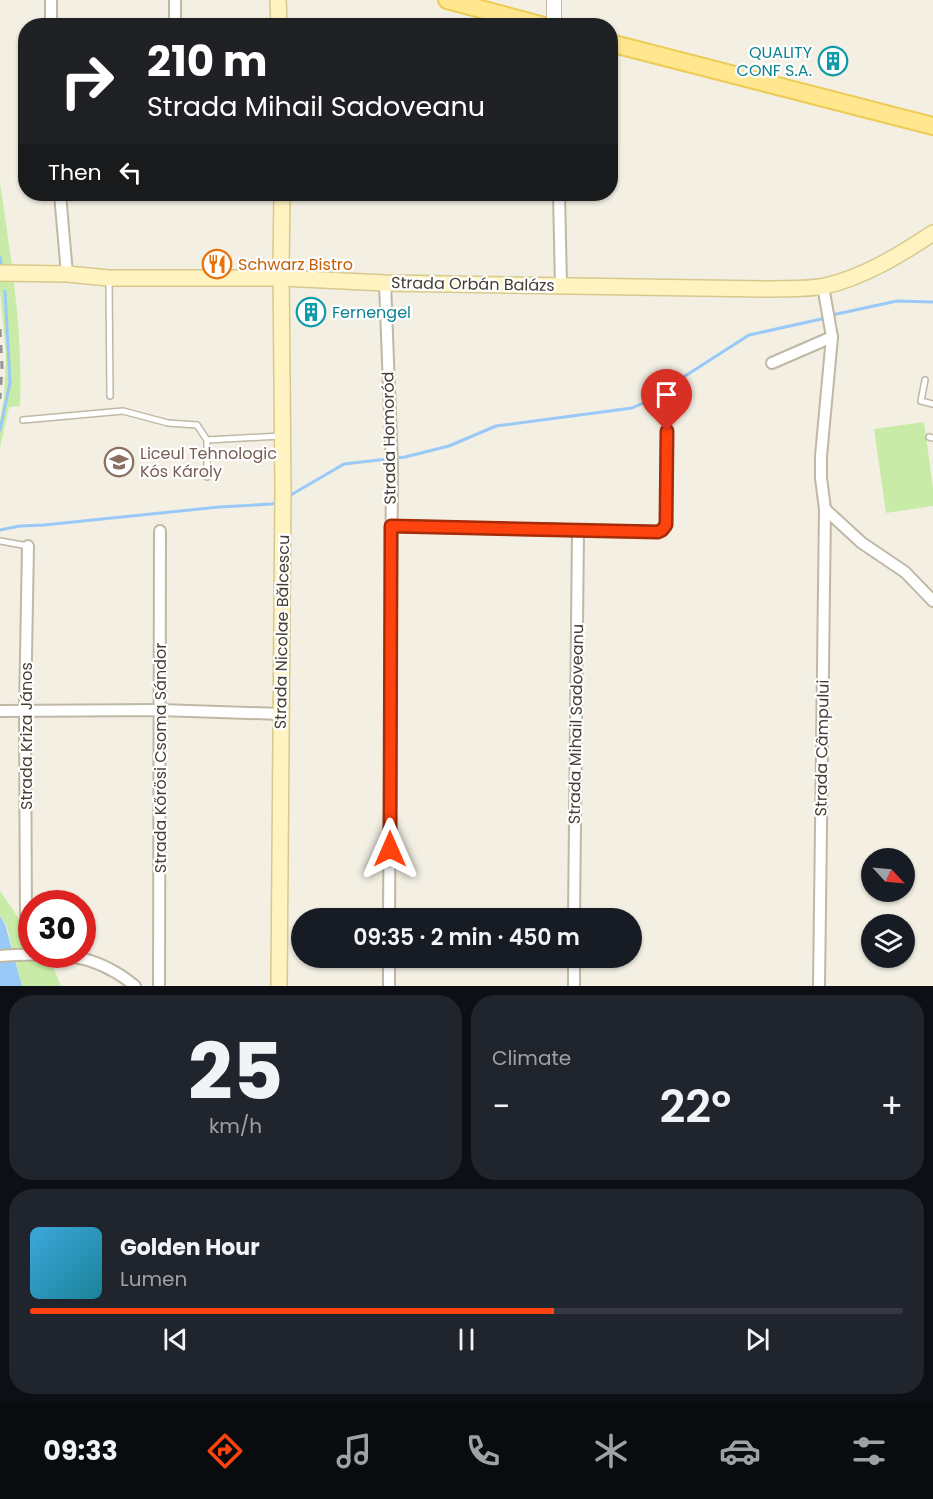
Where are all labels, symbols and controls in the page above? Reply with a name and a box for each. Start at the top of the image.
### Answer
text: 210 m [147,32,268,91]
place label: QUALITY CONF S.A. [737,41,813,82]
icon: right [48,42,126,120]
building icon: QUALITY CONF S.A. [817,45,849,77]
text: Strada Mihail Sadoveanu [147,88,485,125]
icon: left [114,156,147,189]
text: Then [48,157,102,188]
restaurant icon: Schwarz Bistro [201,248,233,280]
place label: Schwarz Bistro [238,253,353,276]
street label: Strada Orbán Balázs [391,271,555,297]
building icon: Fernengel [295,296,327,328]
place label: Fernengel [332,301,411,324]
pin [641,369,692,431]
street label: Strada Homoród [376,371,402,505]
icon: arrive [650,378,683,411]
place label: Liceul Tehnologic Kós Károly [140,442,277,483]
school or university icon: Liceul Tehnologic Kós Károly [103,446,135,478]
street label: Strada Nicolae Bălcescu [269,535,295,729]
street label: Strada Mihail Sadoveanu [563,624,589,824]
street label: Strada Kőrösi Csoma Sándor [149,643,172,873]
street label: Strada Kriza János [15,662,38,810]
street label: Strada Câmpului [809,679,835,817]
position arrow [358,817,422,881]
north arrow [861,848,915,902]
map controls [861,848,915,968]
speed limit sign: 30 [18,890,96,968]
button: layers [861,914,915,968]
text: 09:35 · 2 min · 450 m [353,922,580,953]
text: 25 [188,1017,283,1126]
text: Climate [492,1044,571,1072]
text: 22° [660,1075,731,1138]
text: − [492,1083,510,1130]
text: + [880,1083,903,1130]
text: km/h [209,1112,262,1140]
text: Golden Hour [120,1232,260,1263]
text: Lumen [120,1265,187,1293]
icon: previous [159,1323,192,1356]
icon: pause [450,1323,483,1356]
icon: next [741,1323,774,1356]
icon: directions [204,1430,246,1472]
icon: music [333,1430,375,1472]
icon: phone [462,1430,504,1472]
icon: climate [590,1430,632,1472]
icon: car [719,1430,761,1472]
icon: filters [848,1430,890,1472]
text: 09:33 [43,1432,118,1469]

